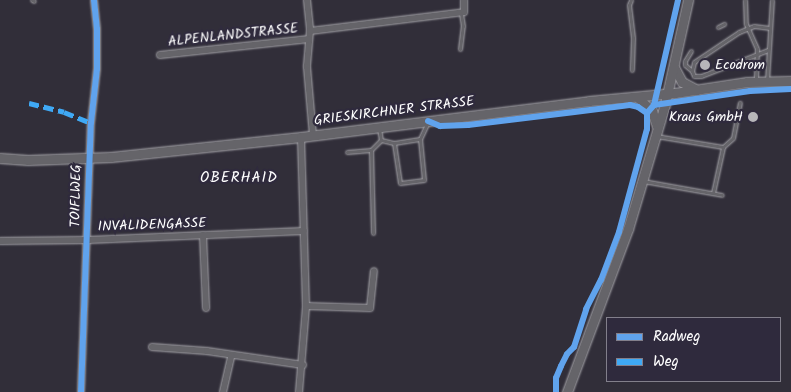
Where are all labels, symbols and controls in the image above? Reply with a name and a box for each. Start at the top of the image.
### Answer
street label: ALPENLANDSTRASSE [167,20,299,50]
place label: Ecodrom [715,57,765,73]
marker: Ecodrom [699,59,711,71]
street label: GRIESKIRCHNER STRASSE [313,93,475,129]
place label: Kraus GmbH [669,109,743,125]
marker: Kraus GmbH [747,111,759,123]
street label: TOIFLWEG [67,164,85,228]
district label: OBERHAID [199,170,279,188]
street label: INVALIDENGASSE [97,215,207,235]
legend [606,317,781,382]
text: Radweg [653,325,700,349]
text: Weg [653,350,679,374]

